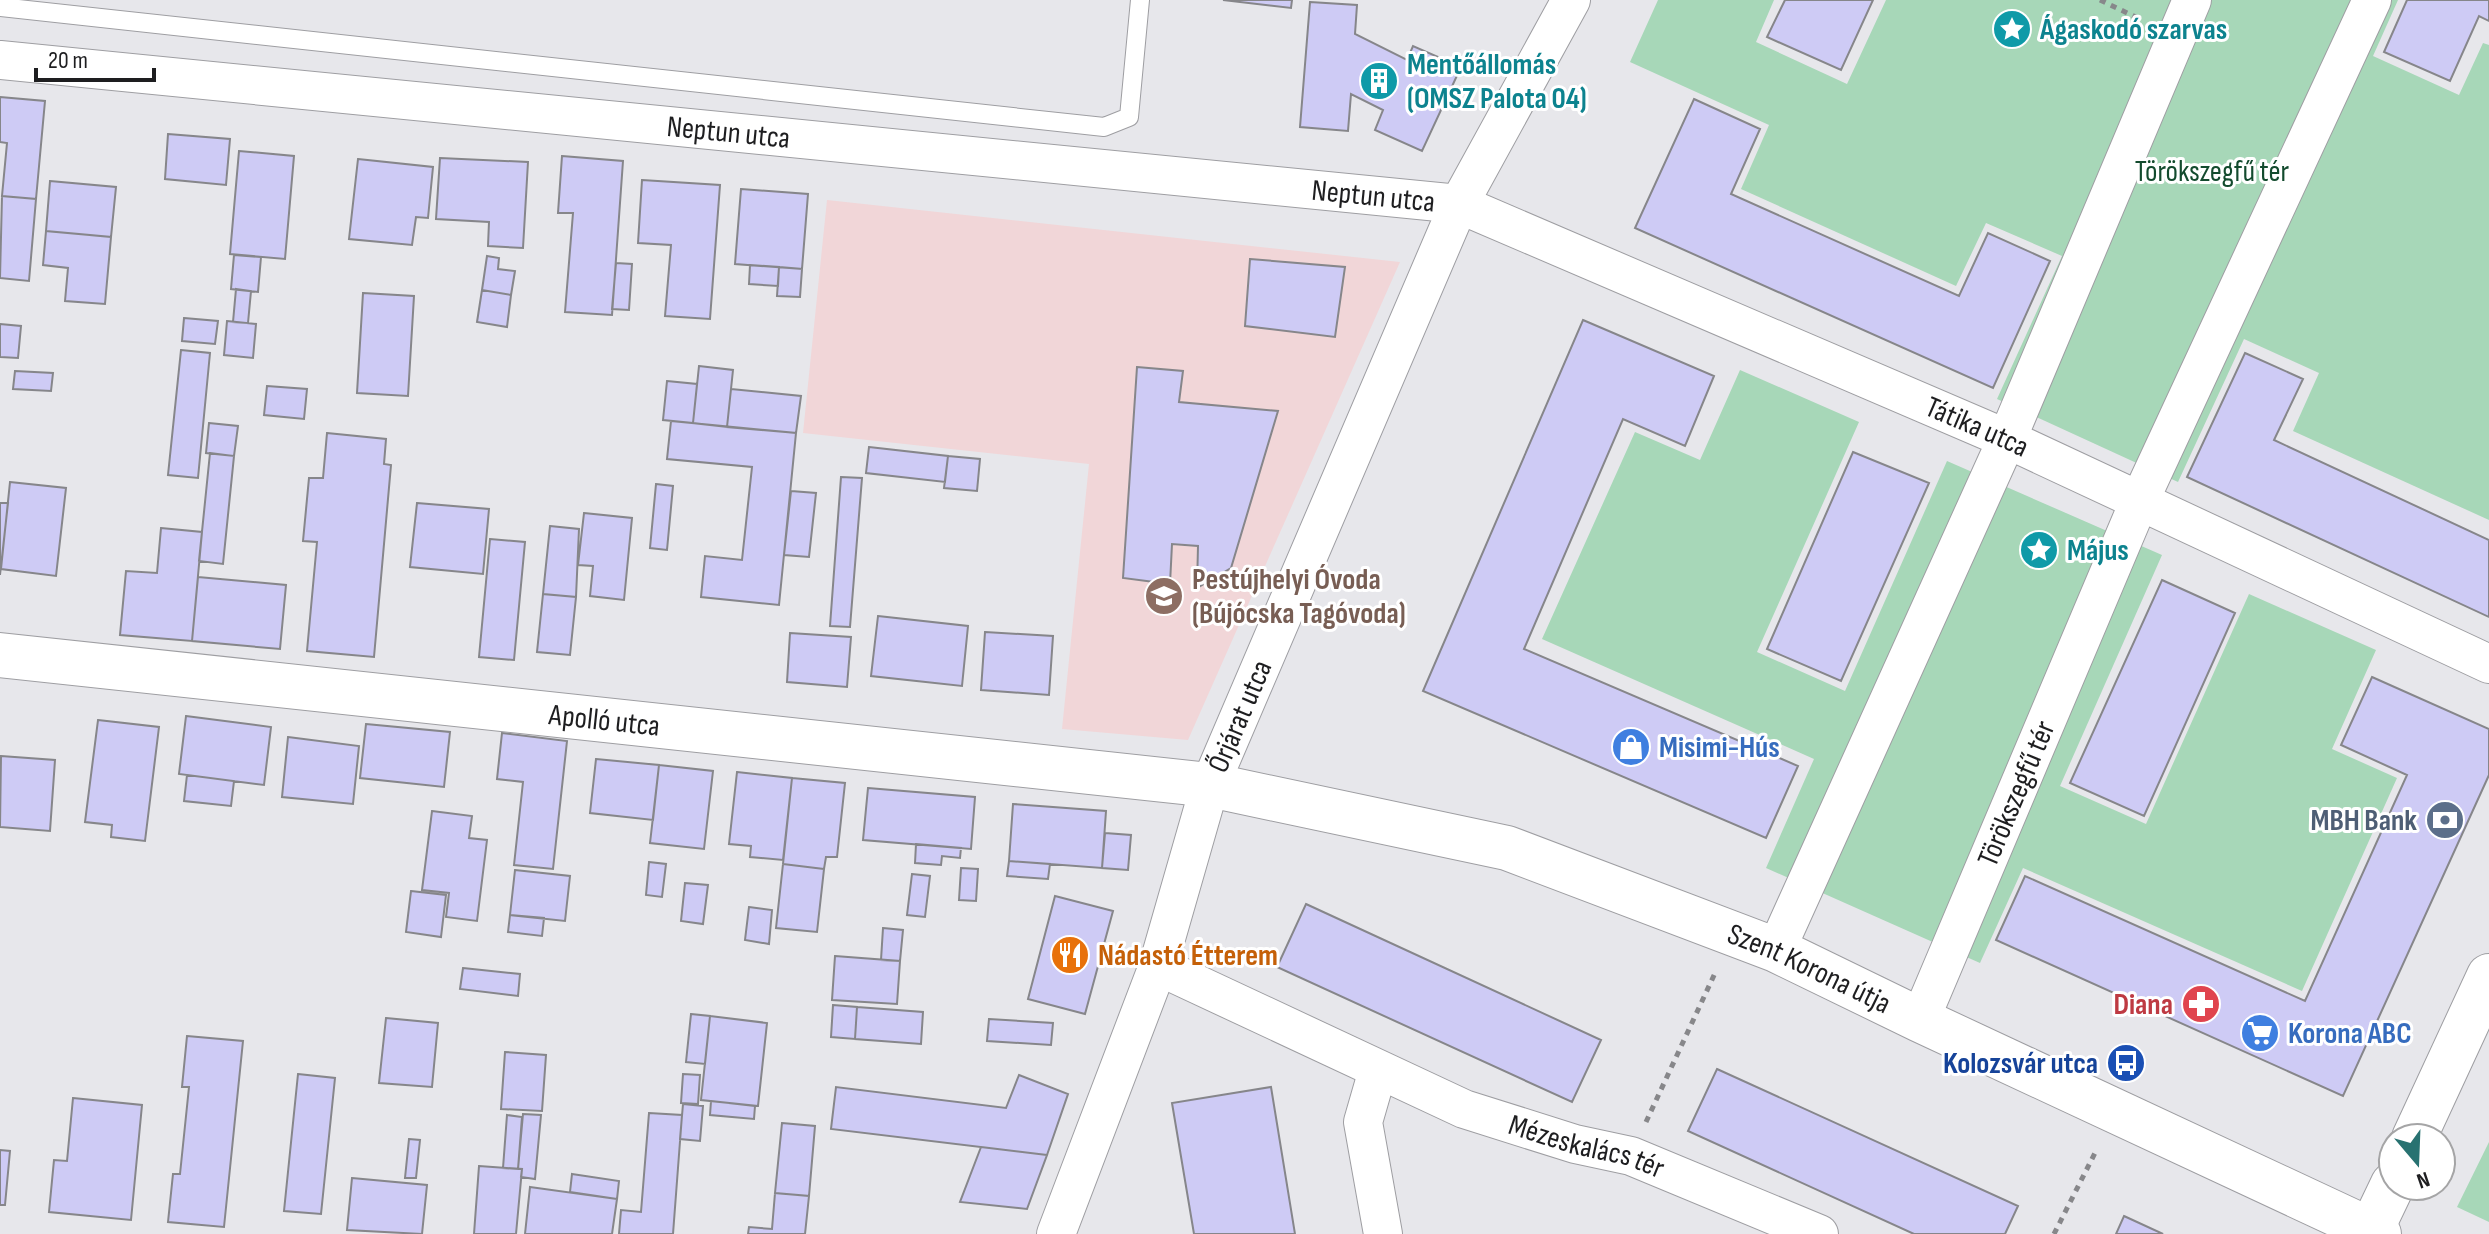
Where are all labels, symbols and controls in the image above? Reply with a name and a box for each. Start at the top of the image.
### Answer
place icon: Ágaskodó szarvas [1991,8,2033,50]
place label: Ágaskodó szarvas [2039,12,2227,48]
scale bar [36,32,154,82]
text: 20 m [48,46,88,75]
place label: Mentőállomás (OMSZ Palota 04) [1407,47,1587,117]
building icon: Mentőállomás (OMSZ Palota 04) [1358,60,1400,102]
street label: Neptun utca [665,109,792,157]
park label: Törökszegfű tér [2135,154,2290,190]
street label: Neptun utca [1310,173,1437,221]
street label: Tátika utca [1920,389,2034,466]
place icon: Május [2018,529,2060,571]
place label: Május [2067,533,2129,569]
place label: Pestújhelyi Óvoda (Bújócska Tagóvoda) [1192,562,1406,632]
school or university icon: Pestújhelyi Óvoda (Bújócska Tagóvoda) [1143,575,1185,617]
street label: Őrjárat utca [1201,655,1280,778]
street label: Apolló utca [546,697,662,745]
street label: Törökszegfű tér [1970,715,2064,872]
shop icon: Misimi-Hús [1610,726,1652,768]
place label: Misimi-Hús [1659,730,1780,766]
bank icon: MBH Bank [2424,799,2466,841]
place label: MBH Bank [2310,803,2417,839]
street label: Szent Korona útja [1722,916,1897,1022]
restaurant icon: Nádastó Étterem [1049,934,1091,976]
place label: Nádastó Étterem [1098,938,1278,974]
pharmacy icon: Diana [2180,983,2222,1025]
place label: Diana [2113,987,2173,1023]
supermarket icon: Korona ABC [2239,1012,2281,1054]
place label: Korona ABC [2288,1016,2412,1052]
bus stop icon: Kolozsvár utca [2105,1042,2147,1084]
place label: Kolozsvár utca [1943,1046,2098,1082]
street label: Mézeskalács tér [1504,1107,1670,1187]
north arrow [2377,1122,2457,1202]
text: N [2413,1165,2433,1194]

